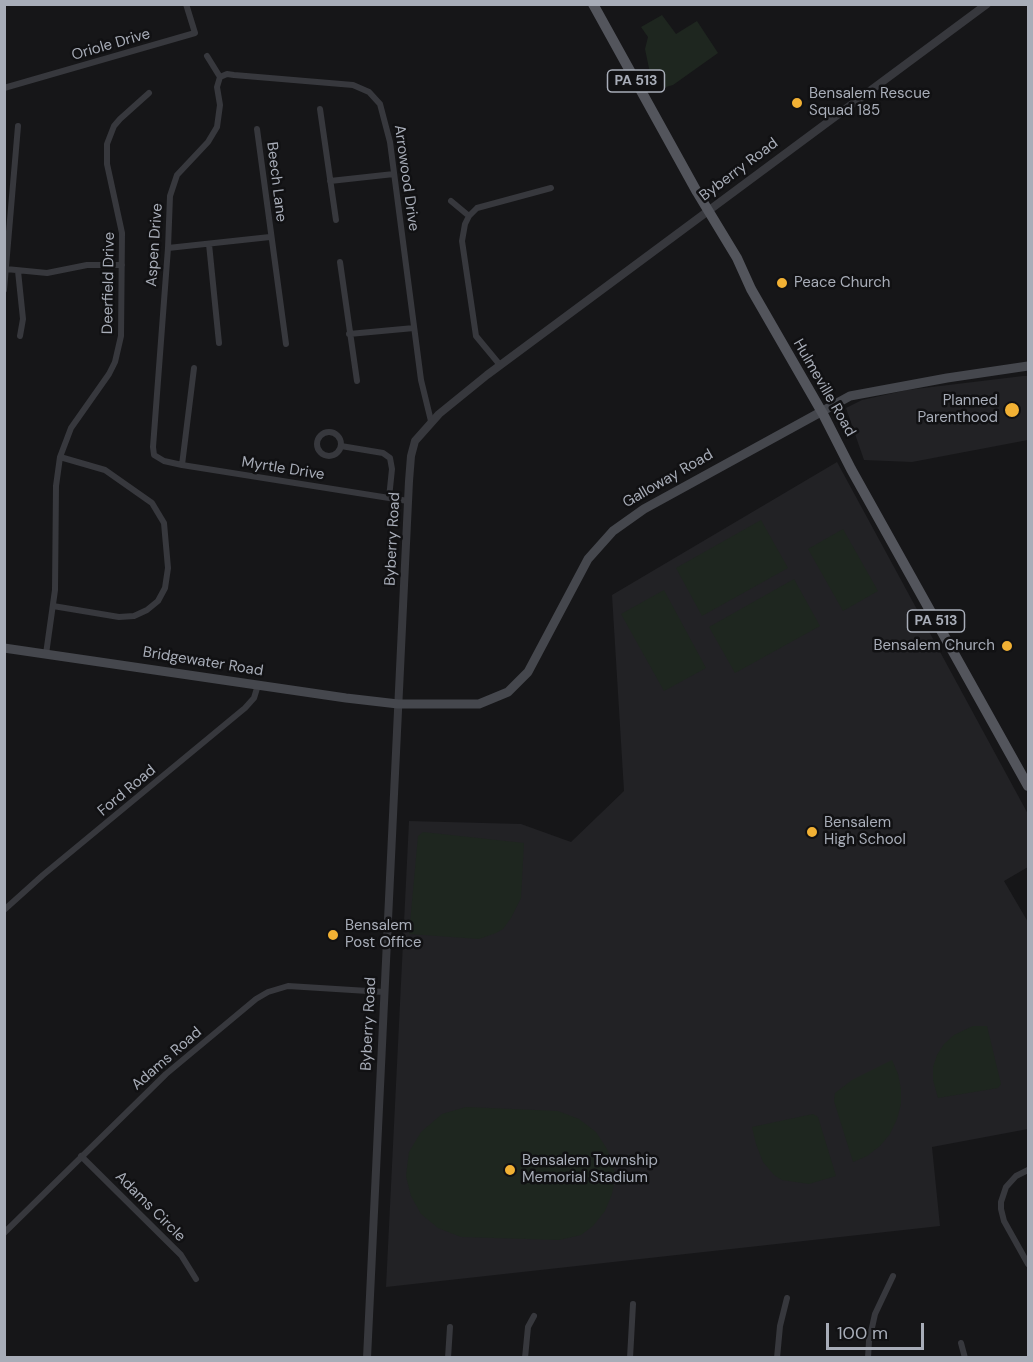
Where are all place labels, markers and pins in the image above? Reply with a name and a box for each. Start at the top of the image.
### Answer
place label: Bensalem Rescue Squad 185 [809,85,930,120]
marker: Bensalem Rescue Squad 185 [790,96,804,110]
place label: Peace Church [794,274,890,292]
marker: Peace Church [775,276,789,290]
place label: Planned Parenthood [917,392,998,427]
marker: Planned Parenthood [1003,401,1021,419]
place label: Bensalem Church [873,637,995,655]
marker: Bensalem Church [1000,639,1014,653]
place label: Bensalem High School [824,814,906,849]
marker: Bensalem High School [805,825,819,839]
place label: Bensalem Post Office [345,917,421,952]
marker: Bensalem Post Office [326,928,340,942]
place label: Bensalem Township Memorial Stadium [522,1152,658,1187]
marker: Bensalem Township Memorial Stadium [503,1163,517,1177]

